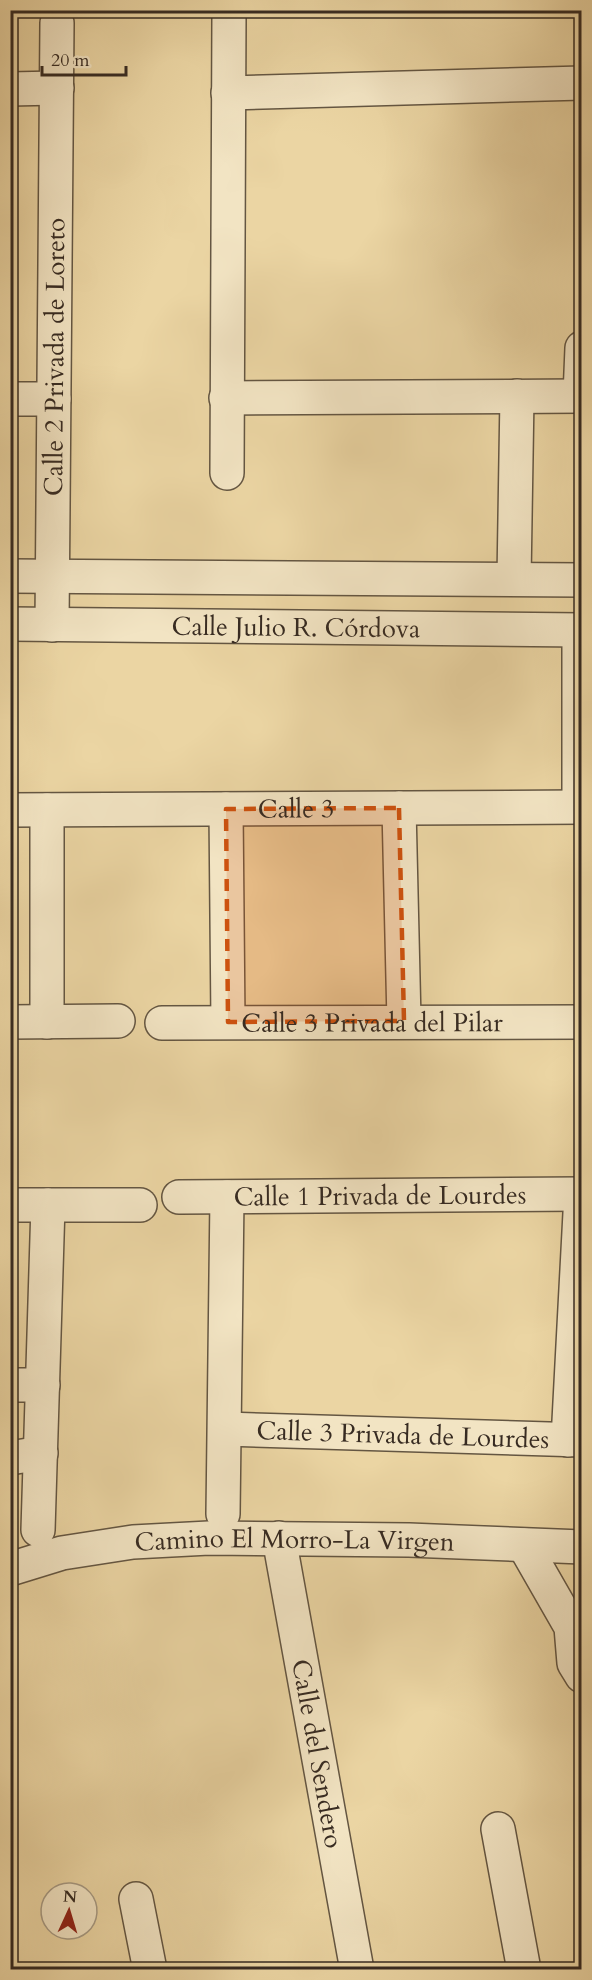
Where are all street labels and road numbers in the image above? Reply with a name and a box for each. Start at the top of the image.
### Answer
street label: Calle 2 Privada de Loreto [36,218,73,496]
street label: Calle Julio R. Córdova [171,609,420,646]
street label: Calle 3 [258,791,334,827]
street label: Calle 3 Privada del Pilar [241,1005,503,1041]
street label: Calle 1 Privada de Lourdes [234,1177,526,1215]
street label: Calle 3 Privada de Lourdes [256,1413,550,1457]
street label: Camino El Morro-La Virgen [134,1521,456,1560]
street label: Calle del Sendero [283,1656,352,1851]

